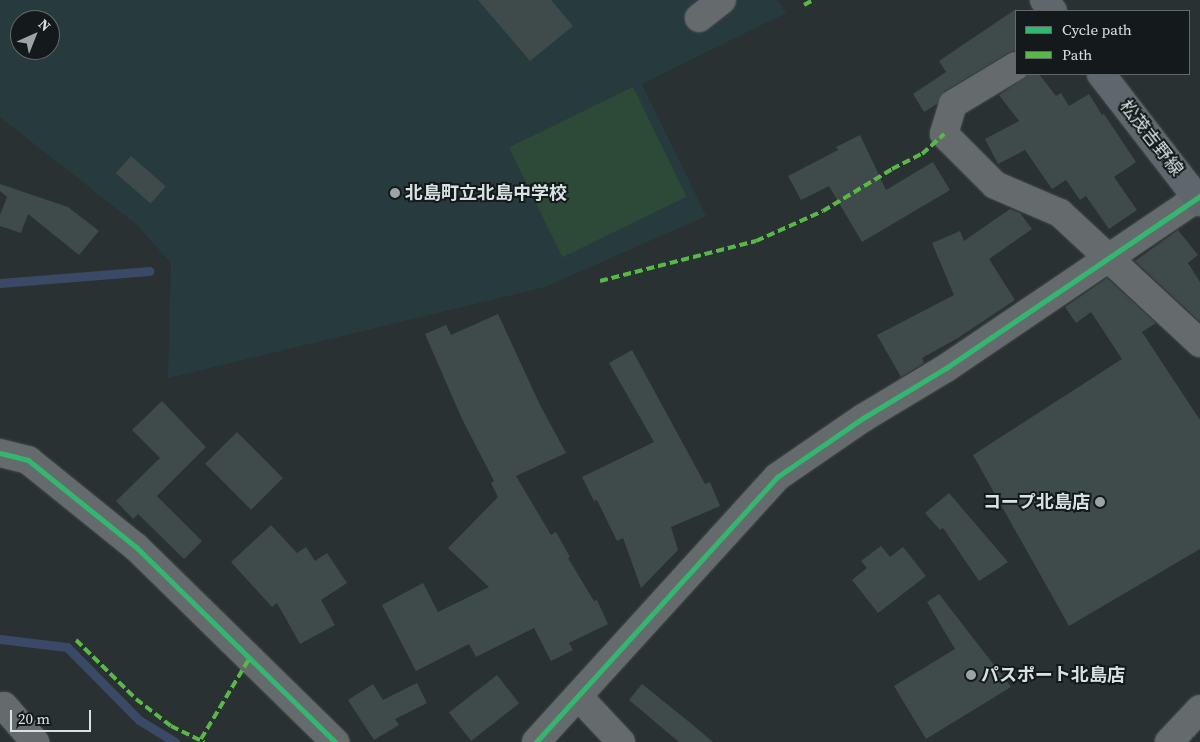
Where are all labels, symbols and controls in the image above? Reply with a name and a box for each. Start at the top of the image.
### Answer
north arrow [10,10,60,60]
legend [1015,10,1190,75]
text: N [34,14,55,36]
text: Cycle path [1062,19,1132,40]
text: Path [1062,44,1092,65]
street label: 松茂吉野線 [1115,96,1187,180]
place label: 北島町立北島中学校 [405,182,567,204]
marker: 北島町立北島中学校 [389,187,401,199]
place label: コープ北島店 [982,491,1090,513]
marker: コープ北島店 [1094,496,1106,508]
place label: パスポート北島店 [981,664,1125,686]
marker: パスポート北島店 [965,669,977,681]
scale bar [12,700,94,732]
text: 20 m [18,708,50,729]

